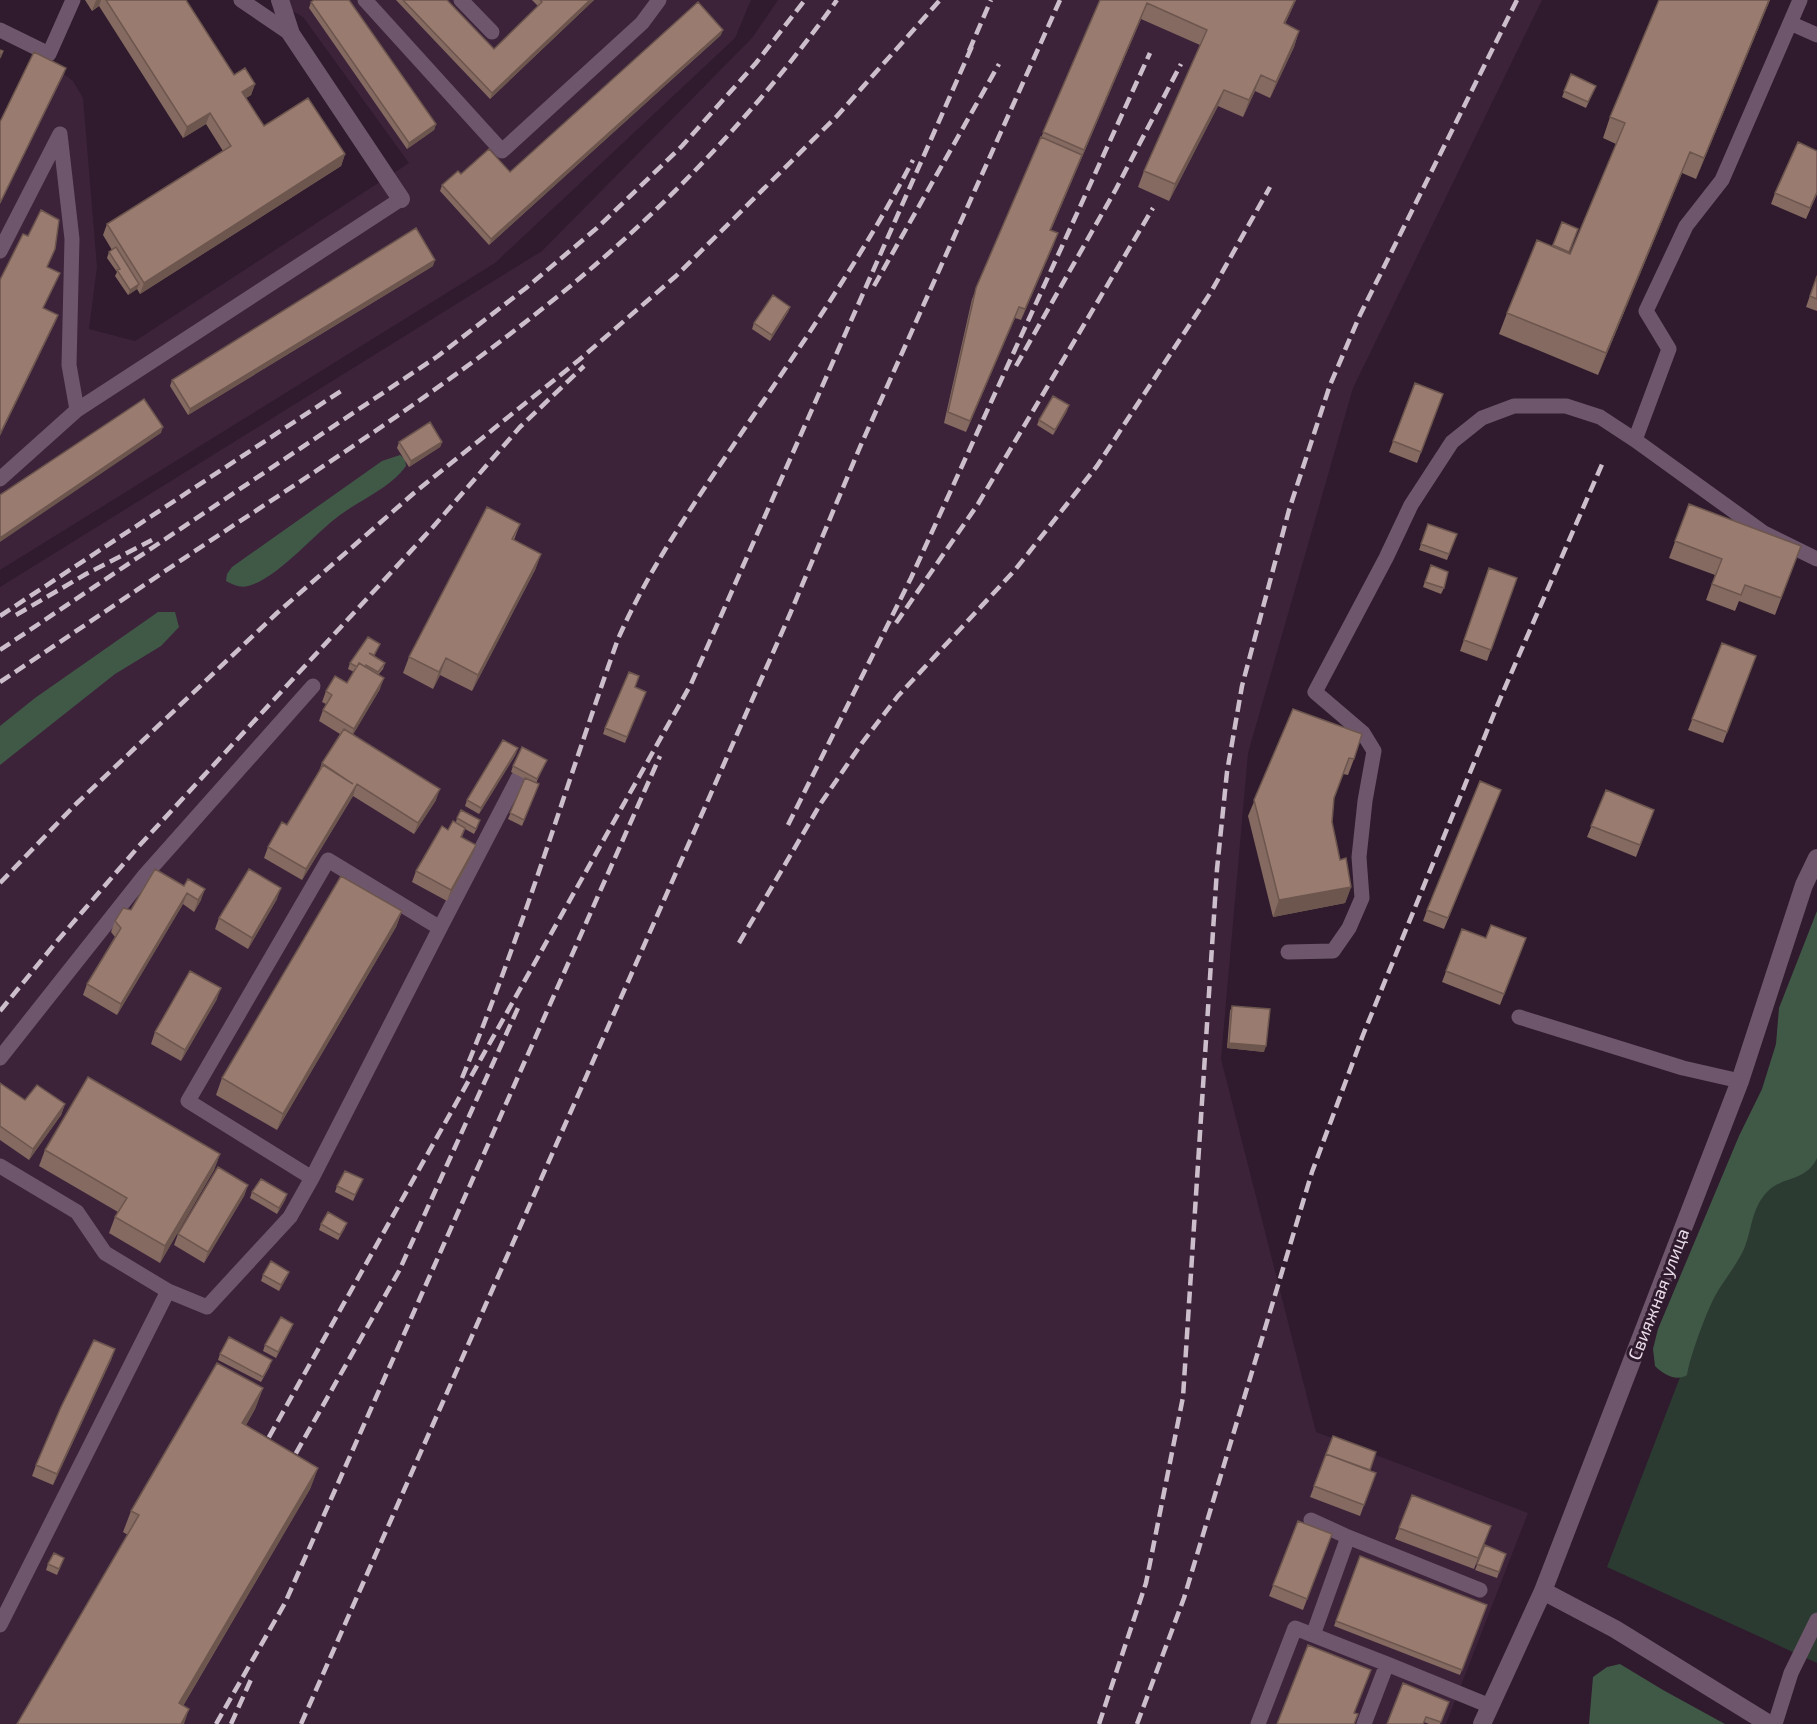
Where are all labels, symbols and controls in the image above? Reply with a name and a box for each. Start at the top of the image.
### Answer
street label: Свияжная улица [1623,1225,1693,1363]

